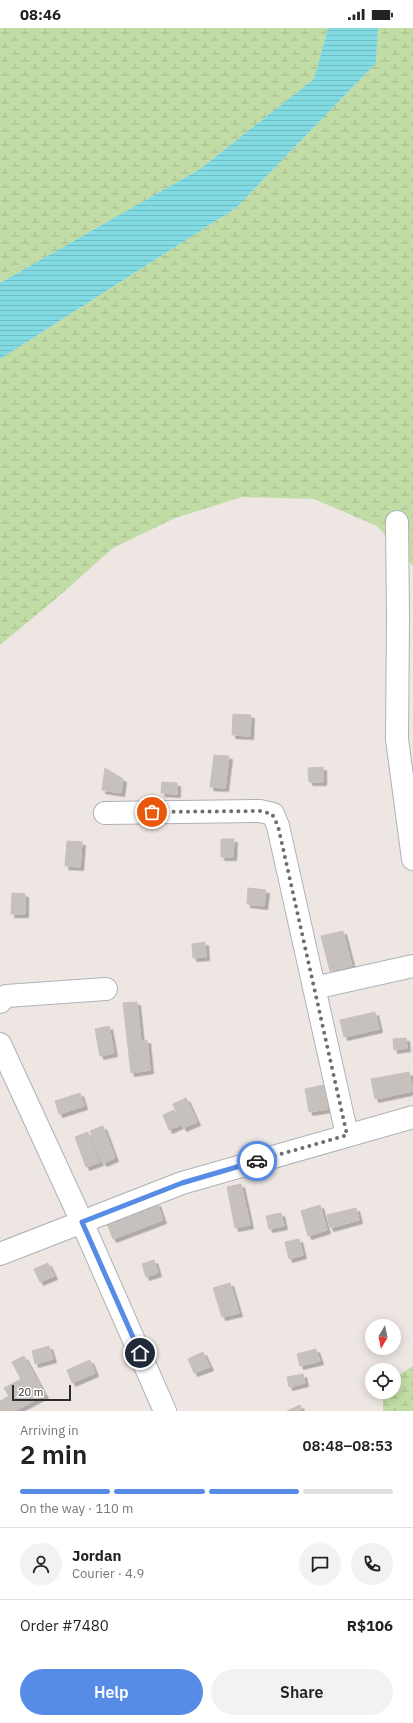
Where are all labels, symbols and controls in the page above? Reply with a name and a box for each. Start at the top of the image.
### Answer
text: 08:46 [20,5,61,24]
pin [135,795,169,829]
icon: bag [141,801,163,823]
courier [237,1141,277,1181]
icon: car [246,1150,268,1172]
north arrow [365,1319,401,1355]
map controls [365,1319,401,1399]
pin [123,1336,157,1370]
icon: home [129,1342,151,1364]
button: locate [365,1363,401,1399]
scale bar [12,1383,71,1402]
text: 20 m [18,1385,43,1399]
text: Arriving in [20,1422,79,1439]
text: 08:48–08:53 [303,1436,393,1455]
text: 2 min [20,1437,87,1471]
text: On the way · 110 m [20,1500,133,1517]
button: person [20,1543,62,1585]
button: chat [299,1543,341,1585]
button: phone [351,1543,393,1585]
text: Jordan [72,1546,121,1565]
text: Courier · 4.9 [72,1565,144,1582]
text: Order #7480 [20,1616,109,1635]
text: R$106 [347,1616,393,1635]
button: Help [20,1669,203,1715]
button: Share [211,1669,393,1715]

